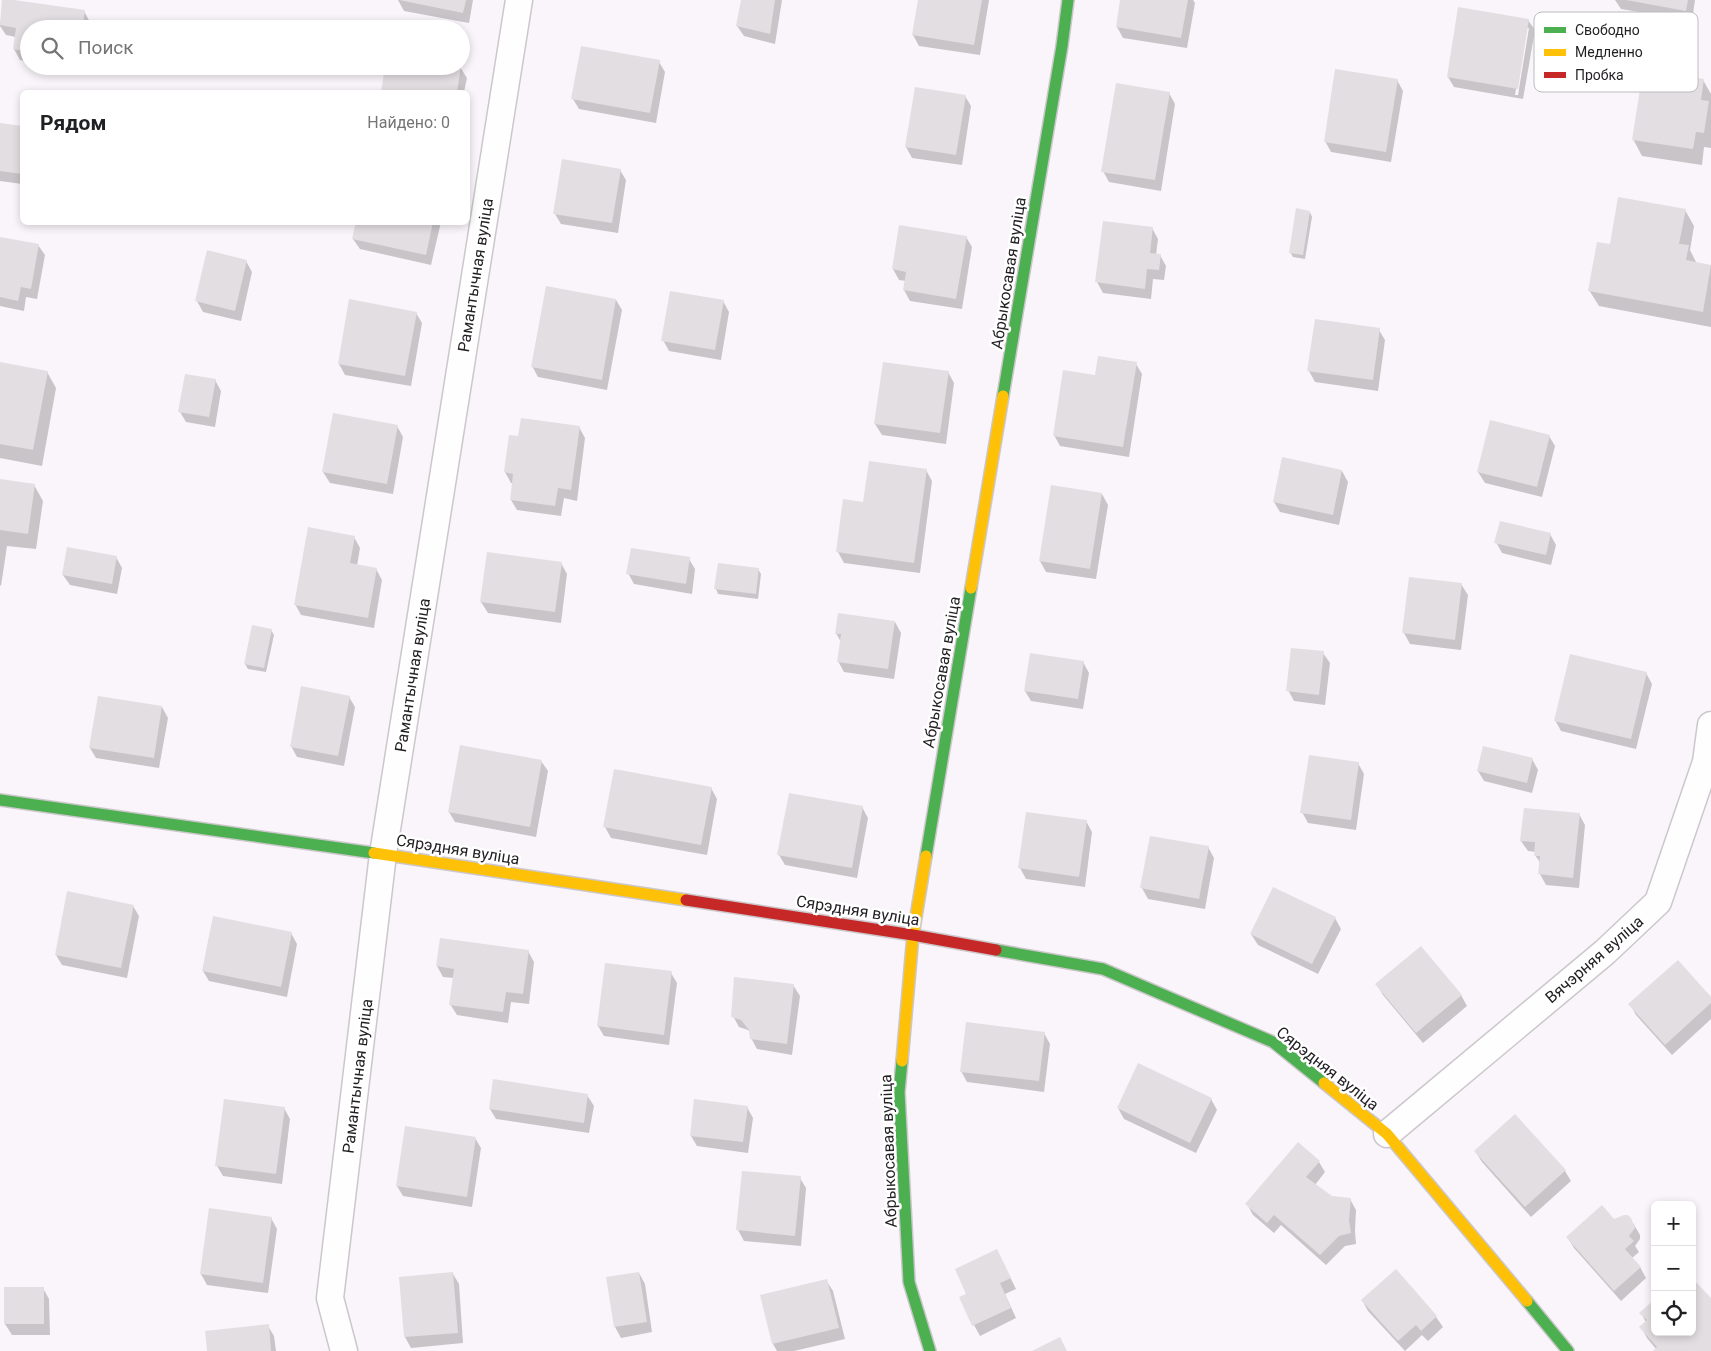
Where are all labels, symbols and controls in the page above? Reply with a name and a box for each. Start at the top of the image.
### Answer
legend [1534,12,1698,92]
search box [20,20,470,75]
text: Свободно [1575,22,1640,38]
icon: search [38,34,66,62]
text: Поиск [78,36,134,59]
text: Медленно [1575,44,1643,60]
text: Пробка [1575,67,1624,83]
text: Рядом [40,111,106,135]
text: Найдено: 0 [367,113,450,132]
street label: Абрыкосавая вуліца [987,196,1030,350]
street label: Рамантычная вуліца [454,197,497,353]
street label: Абрыкосавая вуліца [919,595,964,749]
street label: Рамантычная вуліца [391,597,434,753]
street label: Сярэдняя вуліца [395,830,521,869]
street label: Сярэдняя вуліца [795,891,921,930]
street label: Вячэрняя вуліца [1542,912,1647,1007]
street label: Рамантычная вуліца [339,998,376,1154]
street label: Сярэдняя вуліца [1273,1023,1383,1114]
street label: Абрыкосавая вуліца [876,1074,901,1228]
map controls [1651,1201,1696,1336]
button: + [1651,1201,1696,1246]
button: − [1651,1246,1696,1291]
button: locate [1651,1291,1696,1336]

